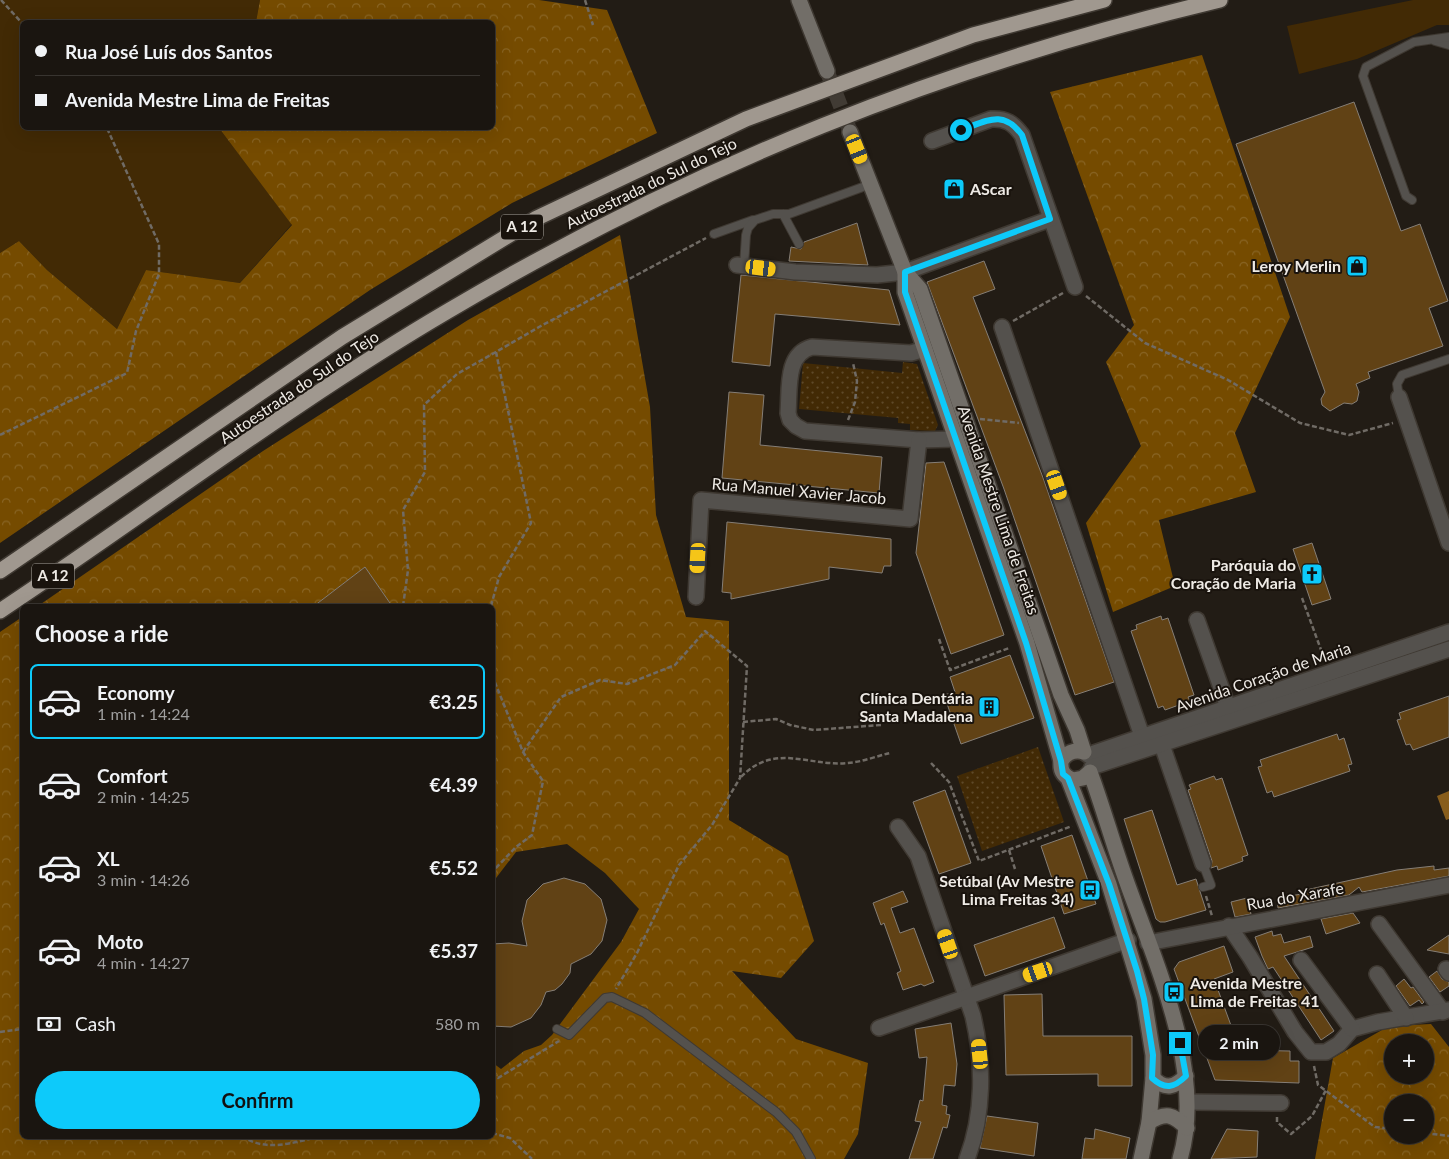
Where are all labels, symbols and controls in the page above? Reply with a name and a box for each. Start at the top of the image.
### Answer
text: Rua José Luís dos Santos [65,40,273,63]
text: Avenida Mestre Lima de Freitas [65,88,330,111]
route start [950,119,972,141]
car [844,132,869,166]
street label: Autoestrada do Sul do Tejo [562,133,739,232]
shop icon: AScar [942,177,966,201]
place label: AScar [969,179,1012,198]
road number: A 12 [501,214,543,240]
shop icon: Leroy Merlin [1345,254,1369,278]
place label: Leroy Merlin [1252,256,1341,275]
car [745,259,776,277]
street label: Autoestrada do Sul do Tejo [215,326,382,447]
street label: Avenida Mestre Lima de Freitas [955,403,1044,617]
car [1045,468,1068,502]
street label: Rua Manuel Xavier Jacob [711,473,887,508]
car [689,543,706,573]
place label: Paróquia do Coração de Maria [1171,555,1296,592]
church icon: Paróquia do Coração de Maria [1300,562,1324,586]
road number: A 12 [32,564,74,588]
text: Choose a ride [35,620,169,647]
street label: Avenida Coração de Maria [1173,638,1353,715]
icon: car [37,679,82,724]
text: Economy [97,681,175,704]
place label: Clínica Dentária Santa Madalena [859,688,973,725]
text: €3.25 [429,690,478,713]
building icon: Clínica Dentária Santa Madalena [977,695,1001,719]
text: 1 min · 14:24 [97,704,190,723]
icon: car [37,762,82,807]
text: Comfort [97,764,168,787]
text: €4.39 [429,773,478,796]
text: 2 min · 14:25 [97,787,190,806]
icon: car [37,845,82,890]
text: XL [97,847,120,870]
text: €5.52 [429,856,478,879]
text: 3 min · 14:26 [97,870,190,889]
place label: Setúbal (Av Mestre Lima Freitas 34) [939,871,1074,908]
bus stop icon: Setúbal (Av Mestre Lima Freitas 34) [1078,878,1102,902]
street label: Rua do Xarafe [1245,878,1345,913]
car [936,927,959,961]
icon: car [37,928,82,973]
text: Moto [97,930,143,953]
text: €5.37 [429,939,478,962]
text: 4 min · 14:27 [97,953,190,972]
car [1021,960,1054,984]
place label: Avenida Mestre Lima de Freitas 41 [1189,973,1320,1010]
bus stop icon: Avenida Mestre Lima de Freitas 41 [1162,980,1186,1004]
icon: cash [35,1010,63,1038]
text: Cash [75,1012,116,1035]
text: 580 m [435,1014,480,1033]
callout: 2 min [1198,1026,1280,1060]
route end [1169,1032,1191,1054]
text: 2 min [1219,1033,1259,1052]
map controls [1384,1034,1434,1144]
button: + [1384,1034,1434,1084]
car [970,1038,989,1070]
button: Confirm [35,1071,480,1129]
button: − [1384,1094,1434,1144]

